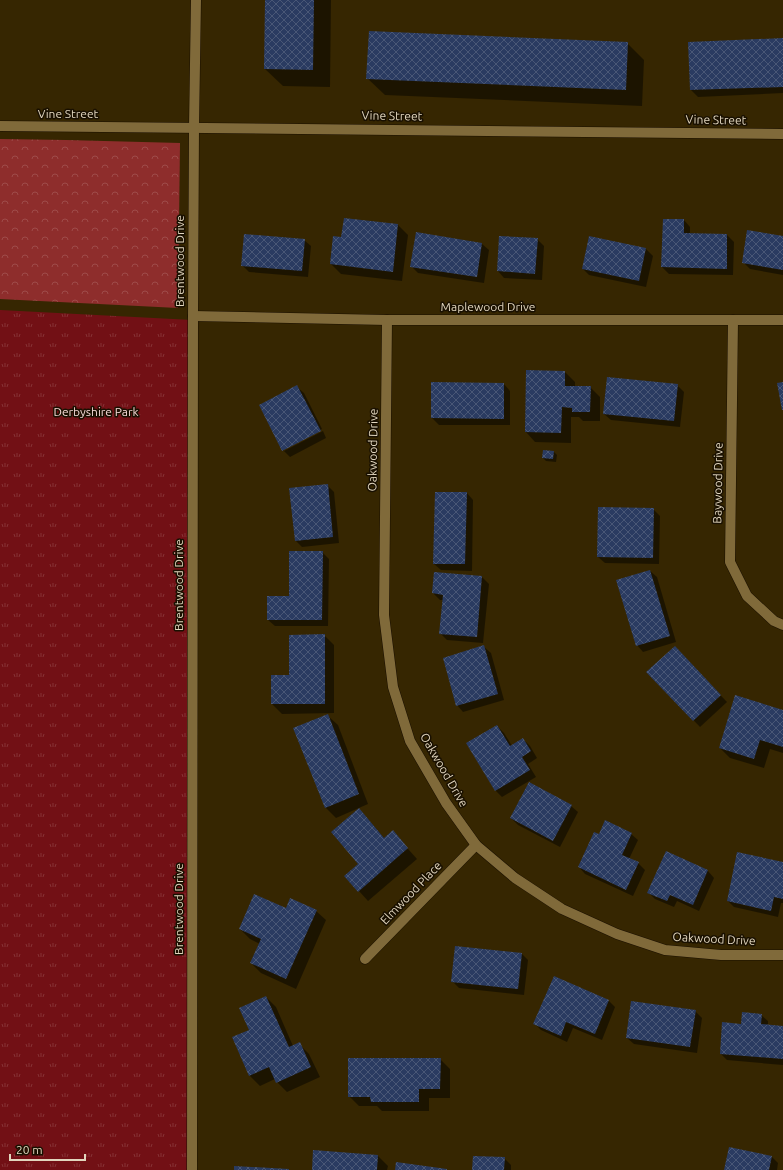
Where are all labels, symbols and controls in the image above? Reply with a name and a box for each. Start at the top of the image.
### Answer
street label: Vine Street [38,107,99,120]
street label: Vine Street [362,108,423,123]
street label: Vine Street [686,112,747,127]
street label: Brentwood Drive [173,215,186,307]
street label: Maplewood Drive [441,300,535,313]
park label: Derbyshire Park [53,405,139,418]
street label: Oakwood Drive [365,408,380,492]
street label: Baywood Drive [710,442,725,524]
street label: Brentwood Drive [172,539,185,631]
street label: Oakwood Drive [418,731,471,809]
street label: Elmwood Place [377,859,444,927]
street label: Brentwood Drive [172,863,185,955]
street label: Oakwood Drive [672,930,756,947]
scale bar [10,1136,85,1162]
text: 20 m [16,1143,43,1156]

